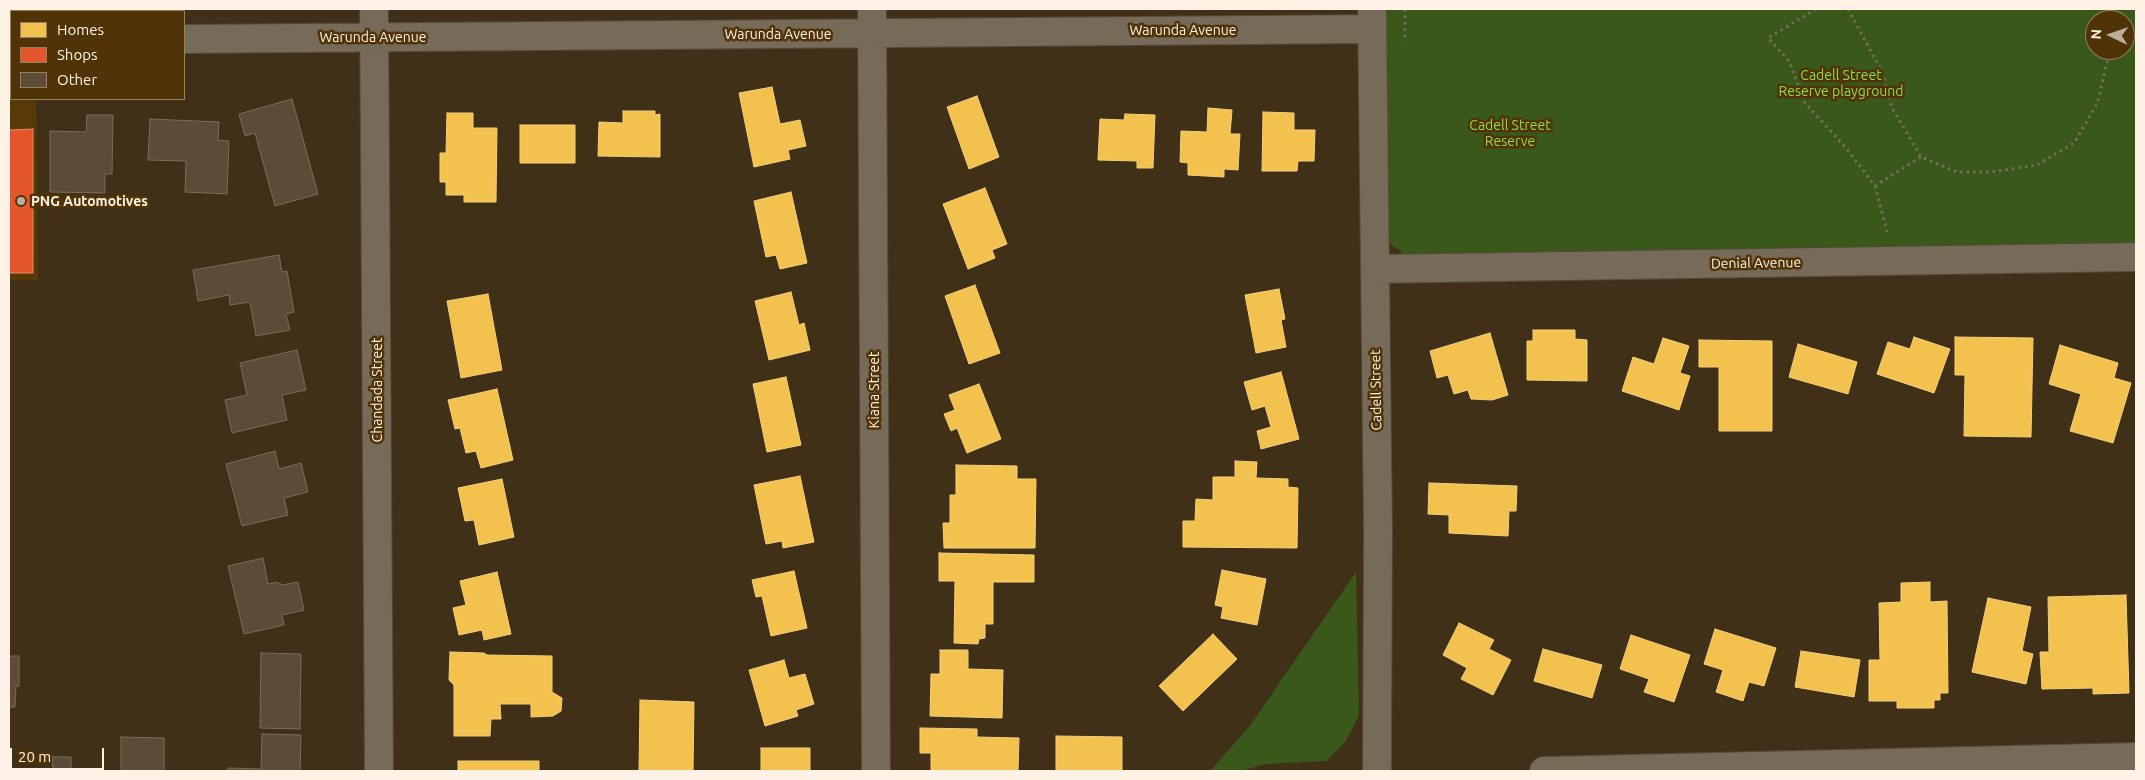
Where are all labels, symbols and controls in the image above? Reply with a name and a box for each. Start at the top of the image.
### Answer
legend [10,10,185,100]
north arrow [2085,10,2135,60]
text: Homes [57,21,104,38]
street label: Warunda Avenue [1130,22,1236,38]
street label: Warunda Avenue [725,26,831,42]
street label: Warunda Avenue [320,29,426,45]
text: N [2088,29,2104,40]
text: Shops [57,46,98,63]
park label: Cadell Street Reserve playground [1778,67,1904,100]
text: Other [57,71,97,88]
park label: Cadell Street Reserve [1469,117,1551,150]
place label: PNG Automotives [31,193,148,209]
marker: PNG Automotives [15,195,27,207]
street label: Denial Avenue [1711,254,1801,272]
street label: Chandada Street [369,338,385,442]
street label: Cadell Street [1367,349,1385,431]
street label: Kiana Street [866,352,882,428]
scale bar [12,738,106,770]
text: 20 m [18,748,51,765]

